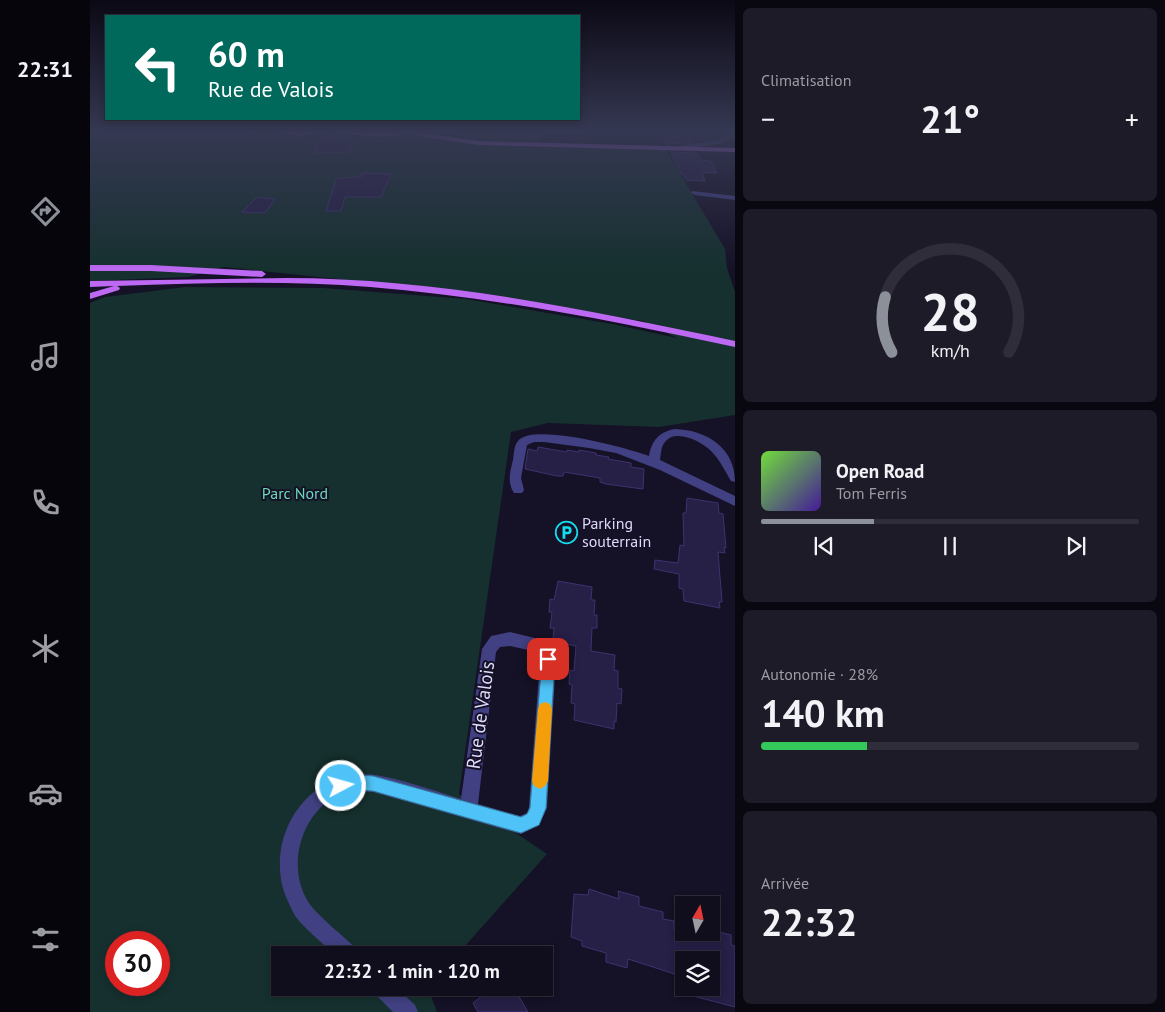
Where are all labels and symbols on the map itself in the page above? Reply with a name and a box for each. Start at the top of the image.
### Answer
park label: Parc Nord [262,483,328,503]
place label: Parking souterrain [582,513,651,551]
parking icon: Parking souterrain [554,520,578,544]
pin [527,638,569,680]
street label: Rue de Valois [461,660,499,770]
position arrow [314,759,366,811]
north arrow [675,896,720,941]
speed limit sign: 30 [105,931,170,996]

